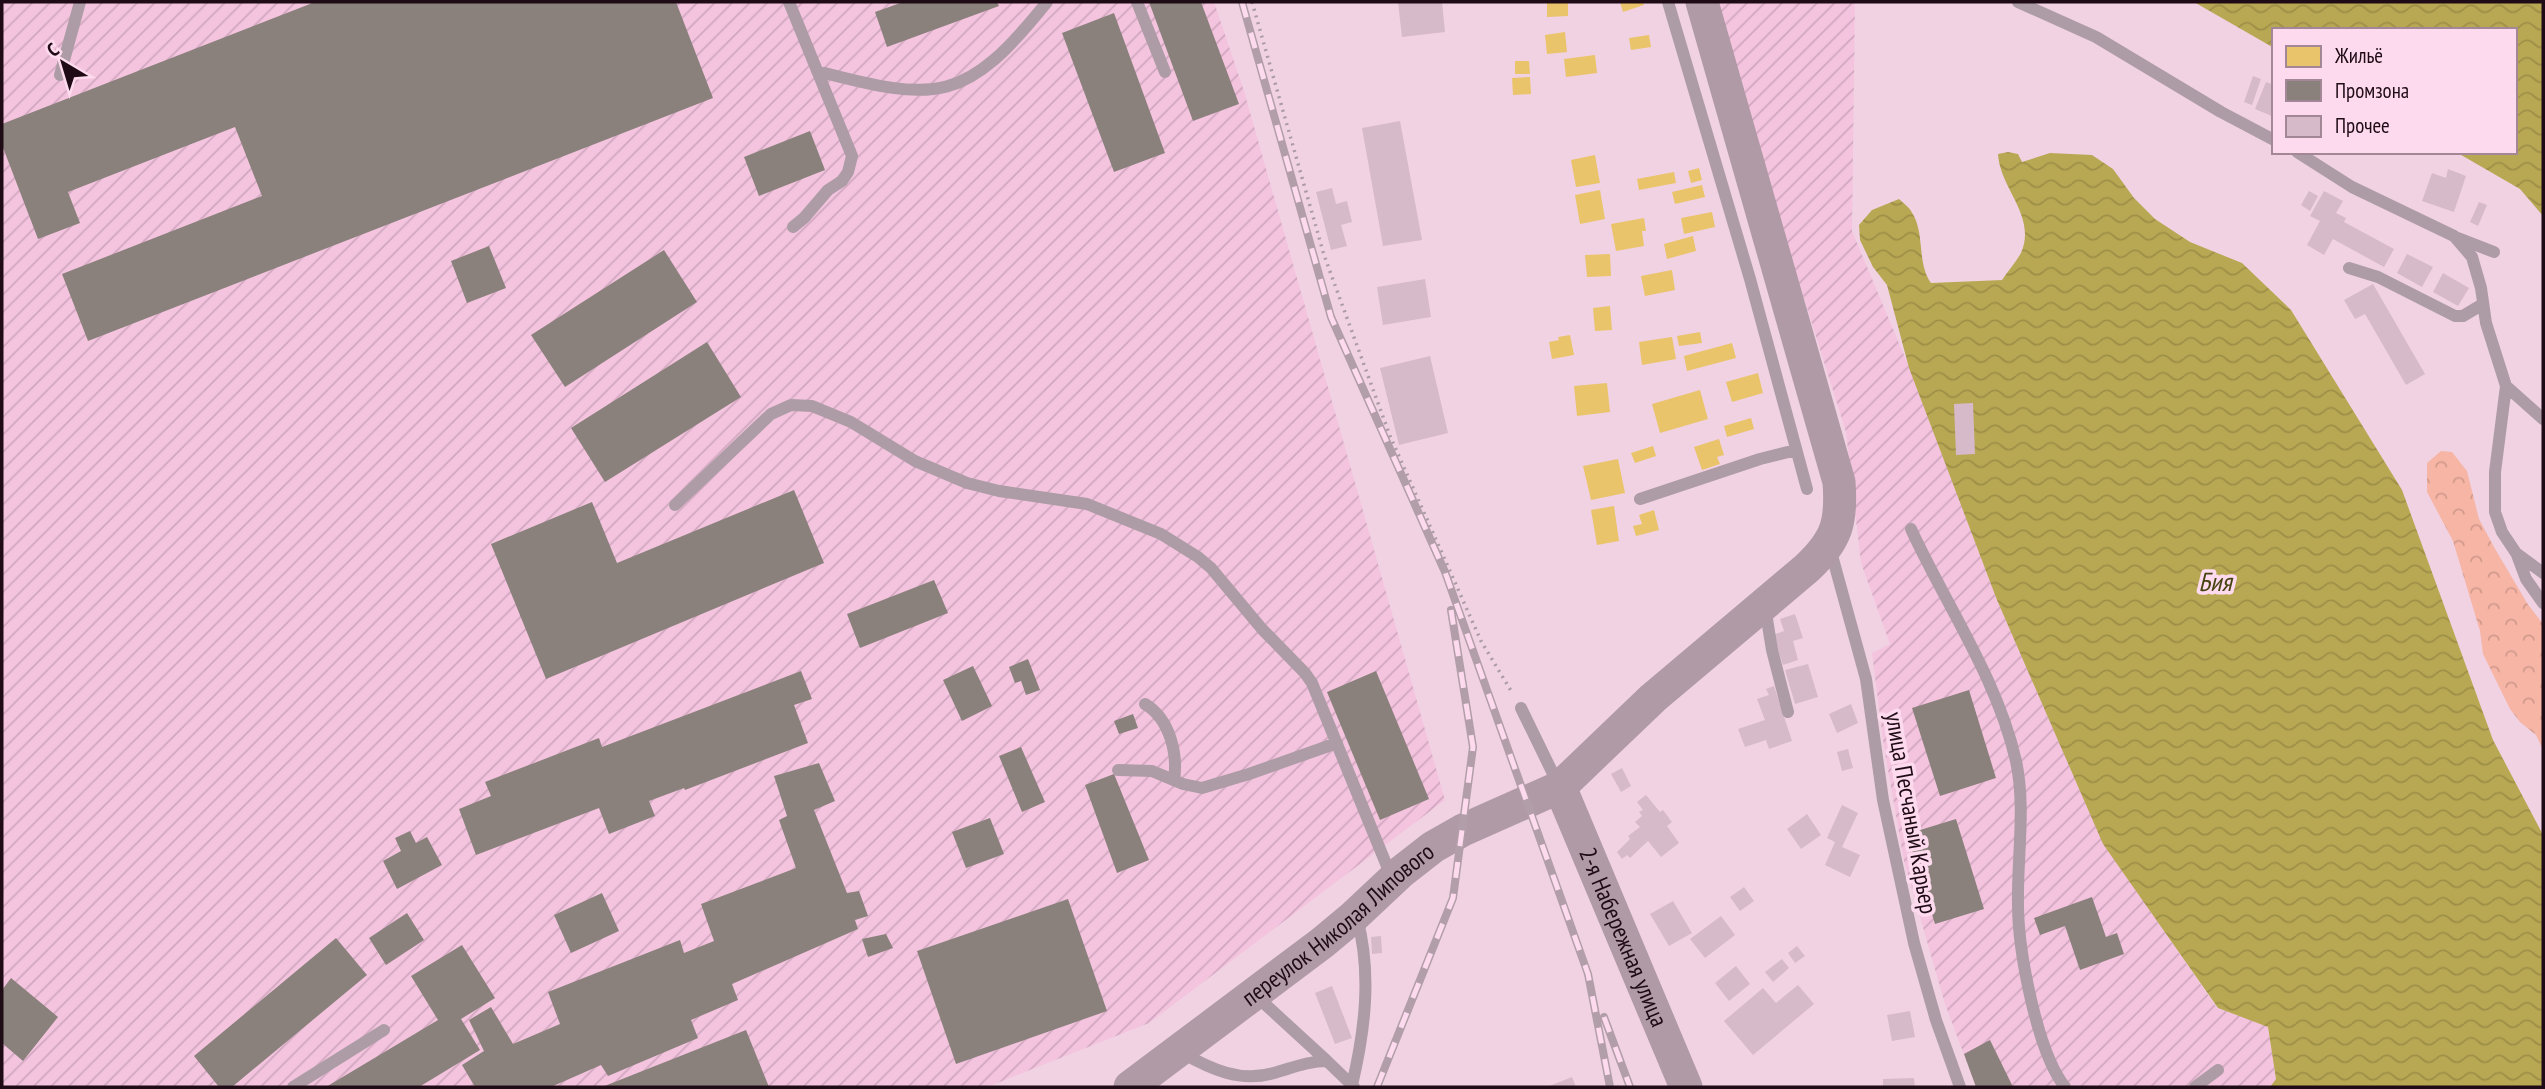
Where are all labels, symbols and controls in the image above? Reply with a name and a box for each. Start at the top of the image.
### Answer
north arrow [28,28,98,98]
legend [2272,28,2517,154]
text: С [42,37,64,62]
text: Жильё [2334,42,2383,69]
text: Промзона [2335,77,2409,104]
text: Прочее [2335,112,2390,139]
water label: Бия [2198,565,2233,598]
street label: улица Песчаный Карьер [1878,710,1944,916]
street label: переулок Николая Липового [1235,836,1440,1013]
street label: 2-я Набережная улица [1572,843,1675,1031]

